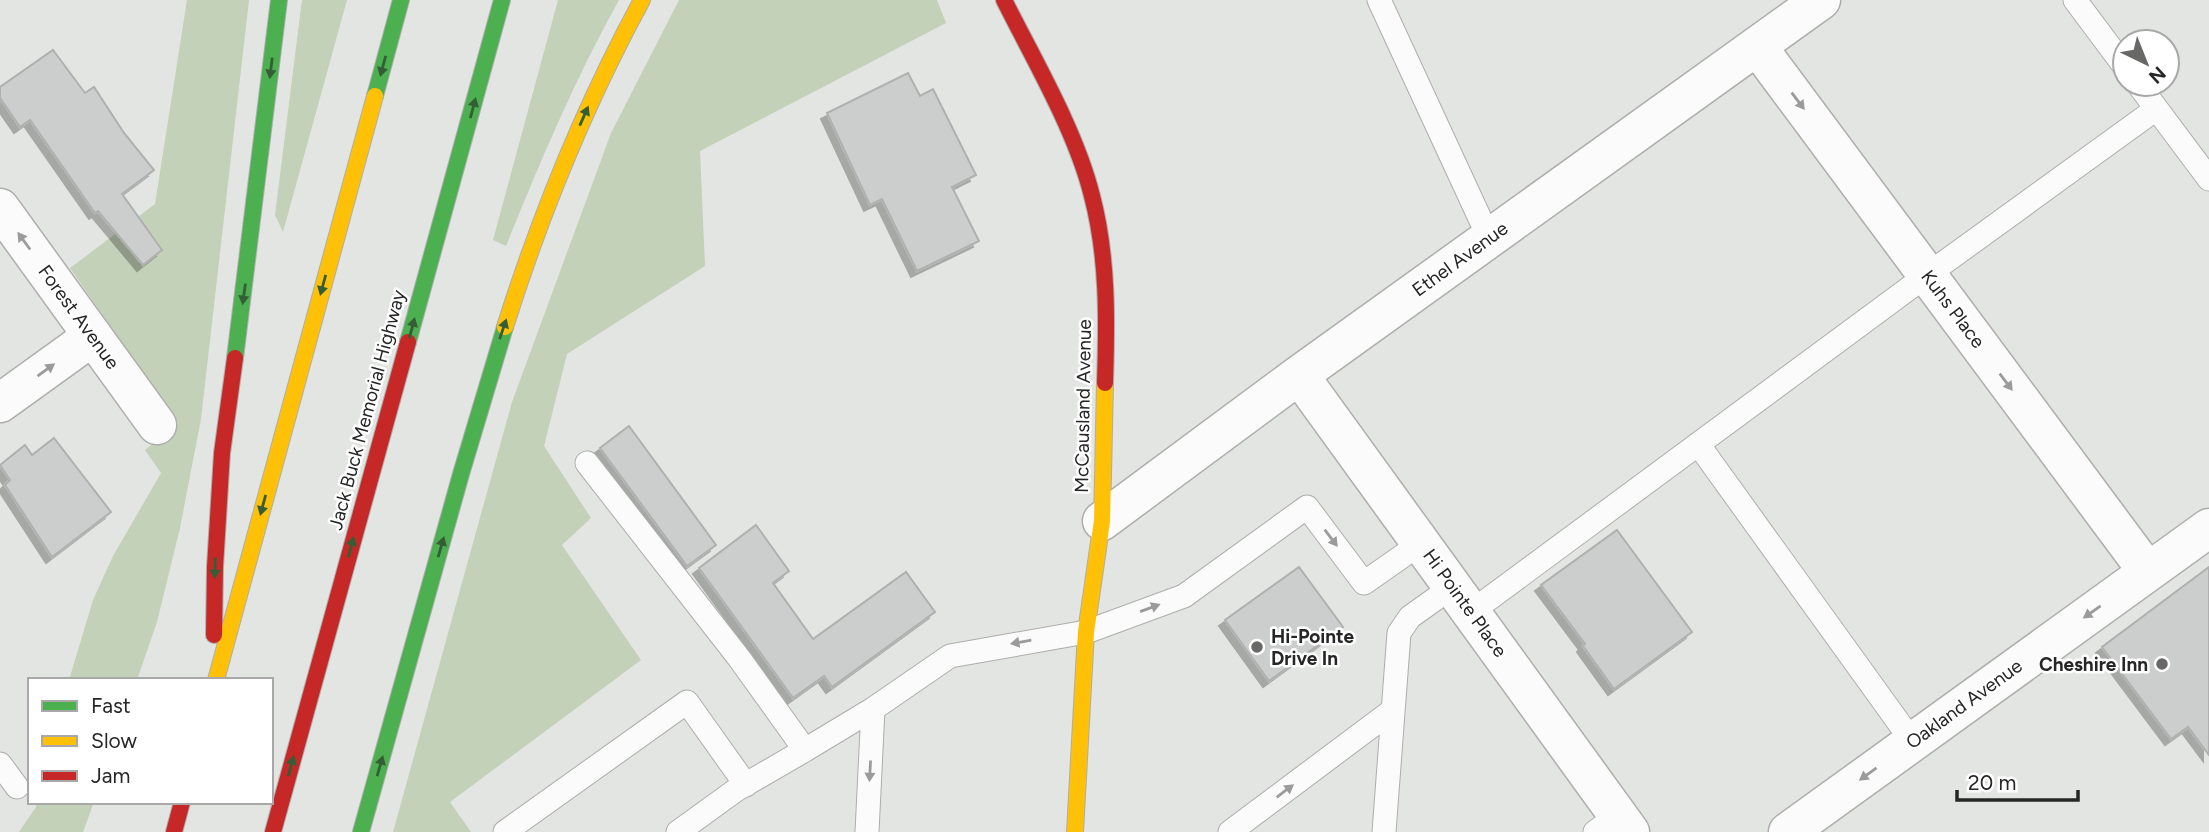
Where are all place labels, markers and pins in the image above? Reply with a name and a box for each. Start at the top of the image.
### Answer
place label: Hi-Pointe Drive In [1271,625,1355,670]
marker: Hi-Pointe Drive In [1249,639,1265,655]
place label: Cheshire Inn [2039,653,2148,676]
marker: Cheshire Inn [2154,656,2170,672]

